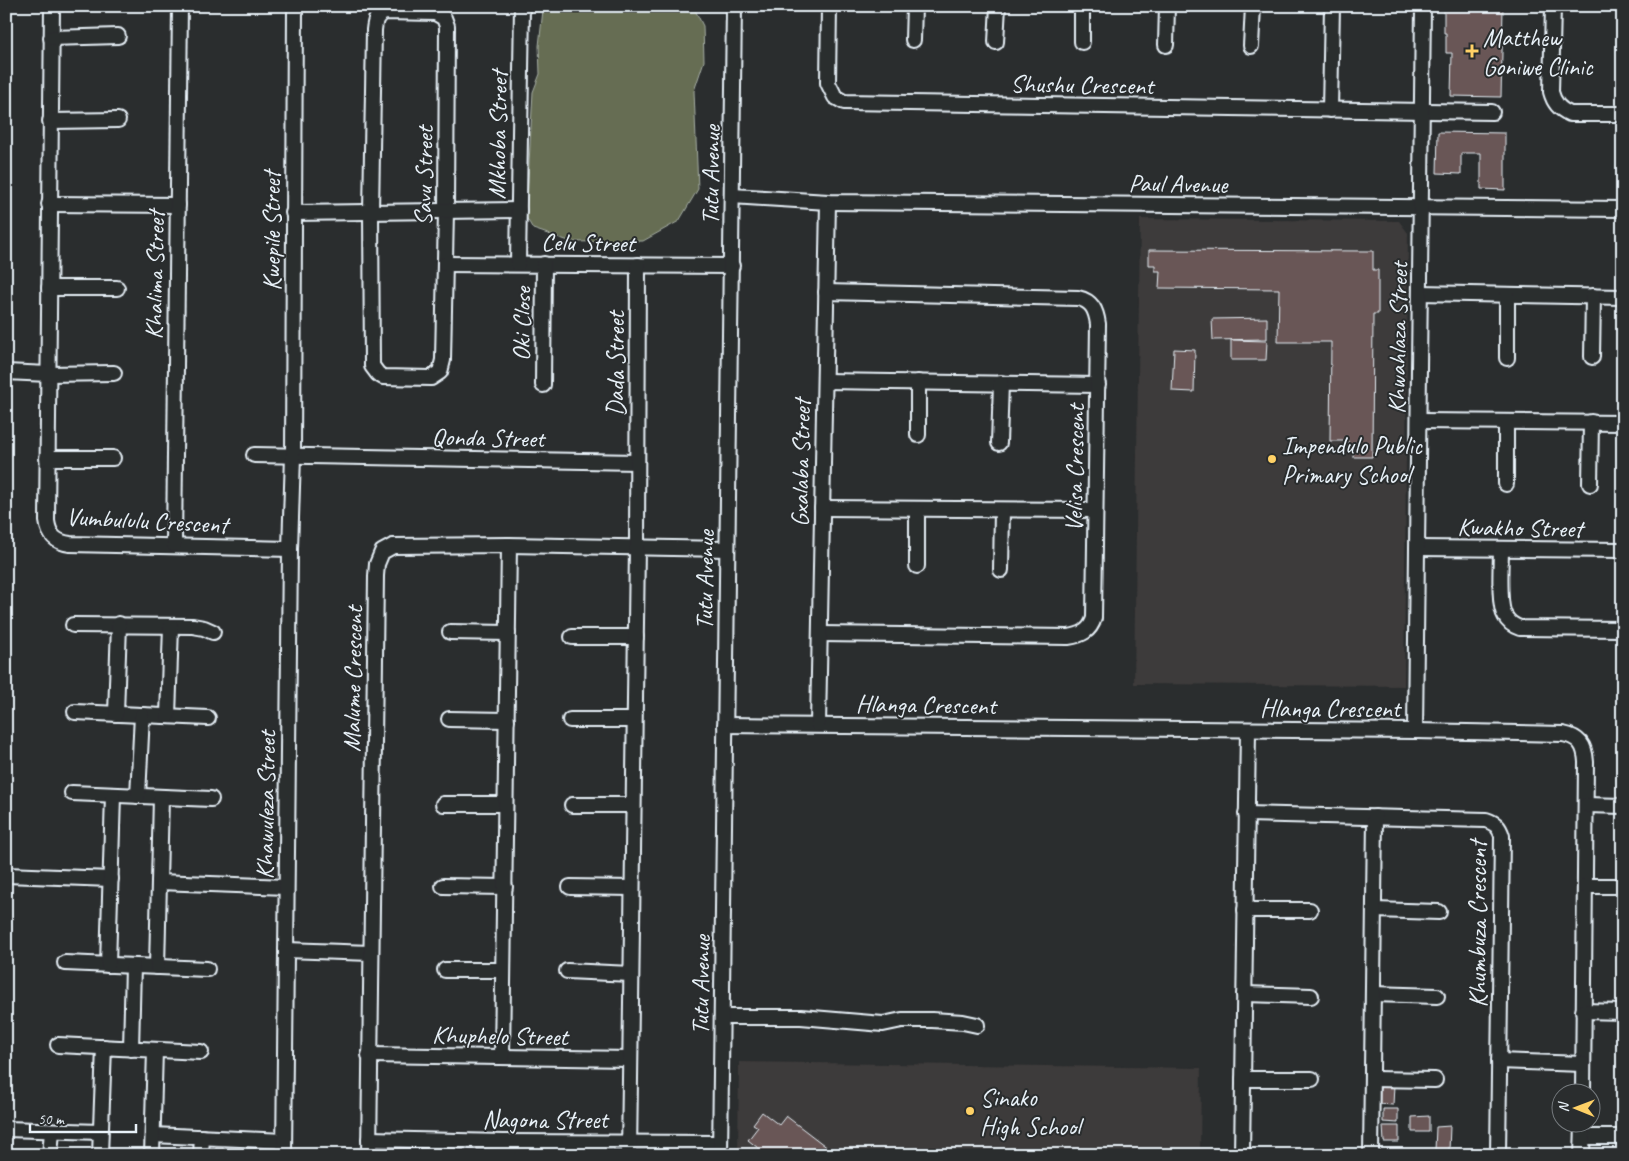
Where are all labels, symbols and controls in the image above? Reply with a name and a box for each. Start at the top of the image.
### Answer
place label: Matthew Goniwe Clinic [1483,22,1594,83]
marker: Matthew Goniwe Clinic [1465,44,1479,58]
street label: Mkhoba Street [481,67,515,200]
street label: Shushu Crescent [1010,68,1157,102]
street label: Savu Street [407,123,441,226]
street label: Tutu Avenue [694,123,728,225]
street label: Paul Avenue [1128,167,1229,201]
street label: Kwepile Street [256,168,288,291]
street label: Khalima Street [138,207,172,340]
street label: Celu Street [541,226,638,260]
street label: Khwahlaza Street [1381,259,1415,414]
street label: Oki Close [505,285,539,361]
street label: Dada Street [600,309,632,417]
street label: Gxalaba Street [784,395,818,527]
street label: Velisa Crescent [1058,401,1092,532]
street label: Qonda Street [431,421,547,455]
place label: Impendulo Public Primary School [1282,430,1423,491]
marker: Impendulo Public Primary School [1266,453,1278,465]
street label: Vumbululu Crescent [65,501,232,541]
street label: Kwakho Street [1457,511,1587,545]
street label: Tutu Avenue [688,528,722,630]
street label: Malume Crescent [336,603,370,752]
street label: Hlanga Crescent [856,688,999,722]
street label: Hlanga Crescent [1260,693,1403,725]
street label: Khawuleza Street [249,728,283,880]
street label: Khumbuza Crescent [1462,837,1494,1008]
street label: Tutu Avenue [684,933,718,1035]
street label: Khuphelo Street [432,1019,571,1053]
place label: Sinako High School [980,1082,1085,1143]
north arrow [1552,1084,1602,1134]
scale bar [30,1101,136,1133]
text: N [1555,1101,1572,1112]
street label: Nagona Street [482,1104,610,1136]
marker: Sinako High School [964,1105,976,1117]
text: 50 m [38,1110,65,1129]

